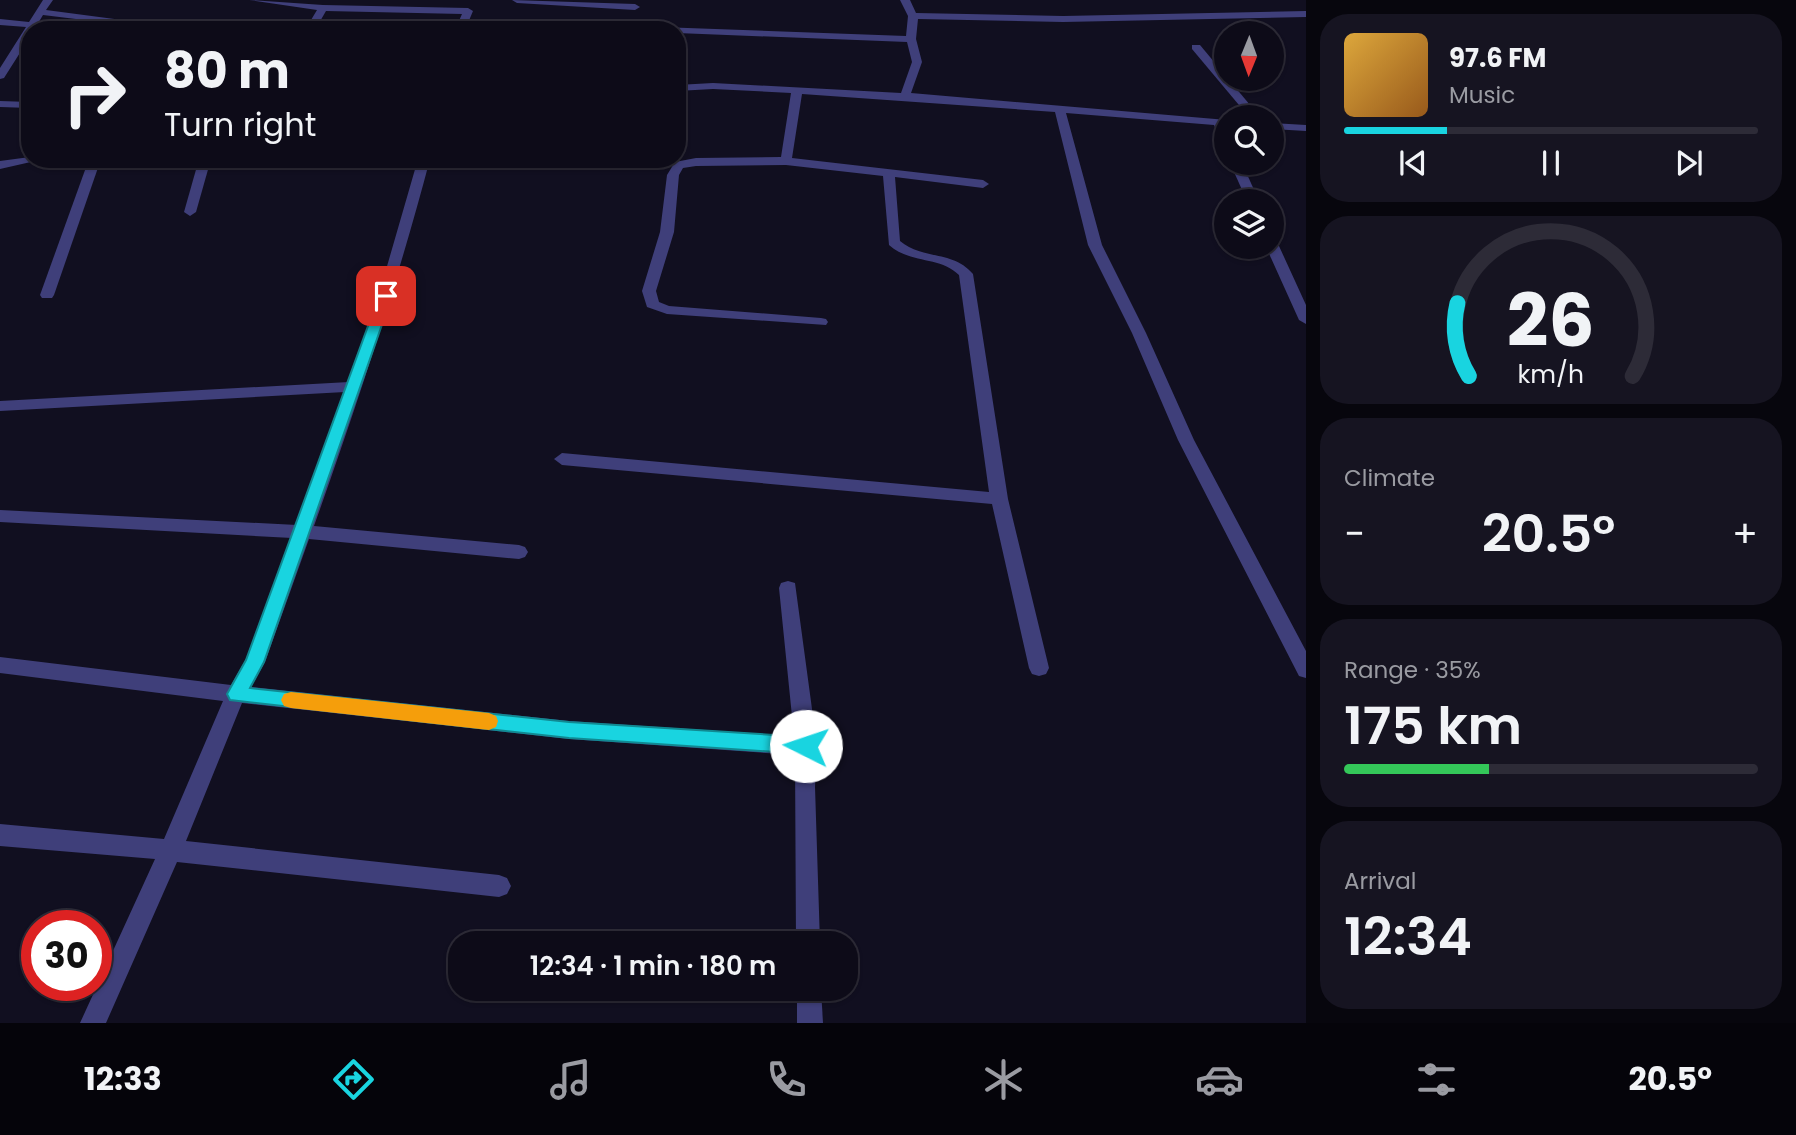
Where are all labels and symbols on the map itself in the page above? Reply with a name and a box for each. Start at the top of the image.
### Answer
north arrow [1214,21,1284,91]
pin [356,266,416,326]
position arrow [769,709,843,783]
speed limit sign: 30 [21,910,112,1001]

